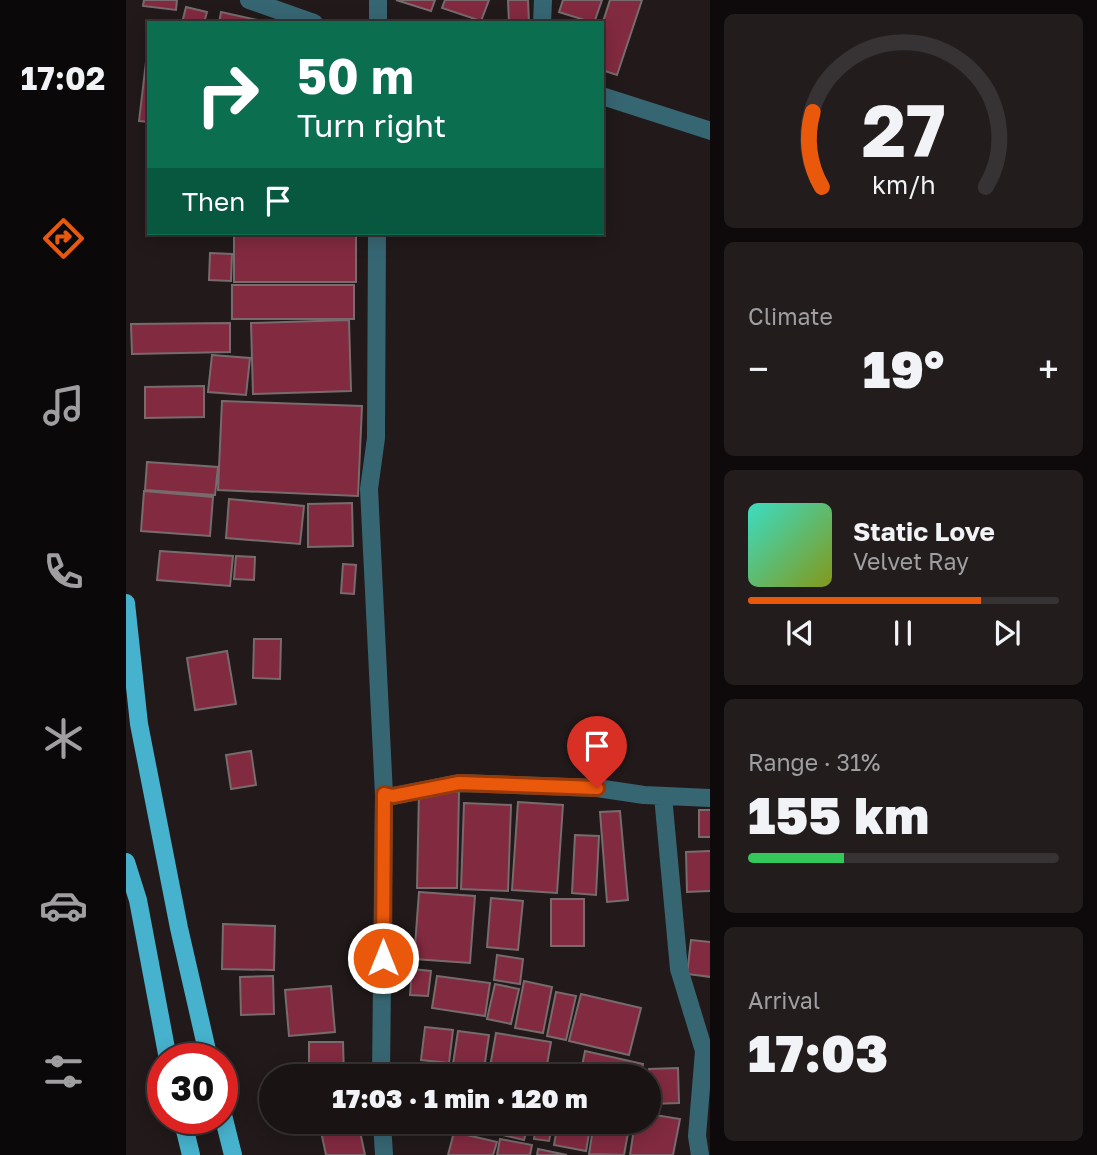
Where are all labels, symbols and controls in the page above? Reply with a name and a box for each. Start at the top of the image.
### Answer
text: 50 m [297,46,414,105]
icon: right [182,49,273,140]
text: 17:02 [21,59,105,97]
text: 27 [861,86,946,173]
text: Turn right [297,106,446,144]
text: km/h [872,169,935,200]
icon: arrive [259,182,297,220]
text: Then [182,186,245,217]
icon: directions [39,214,88,263]
text: Climate [748,302,833,330]
text: 19° [863,337,944,399]
text: − [748,346,769,391]
text: + [1038,346,1059,391]
icon: music [39,381,88,430]
text: Static Love [853,516,995,547]
icon: phone [39,547,88,596]
text: Velvet Ray [853,547,969,575]
icon: previous [781,614,819,652]
icon: pause [884,614,922,652]
icon: next [988,614,1026,652]
icon: climate [39,714,88,763]
pin [567,716,627,788]
icon: arrive [578,727,616,765]
text: Range · 31% [748,748,880,776]
text: 155 km [748,783,929,845]
icon: car [39,881,88,930]
position arrow [346,921,420,995]
text: Arrival [748,986,820,1014]
text: 17:03 [748,1021,888,1083]
speed limit sign: 30 [147,1043,238,1134]
icon: filters [39,1047,88,1096]
text: 17:03 · 1 min · 120 m [332,1083,588,1114]

